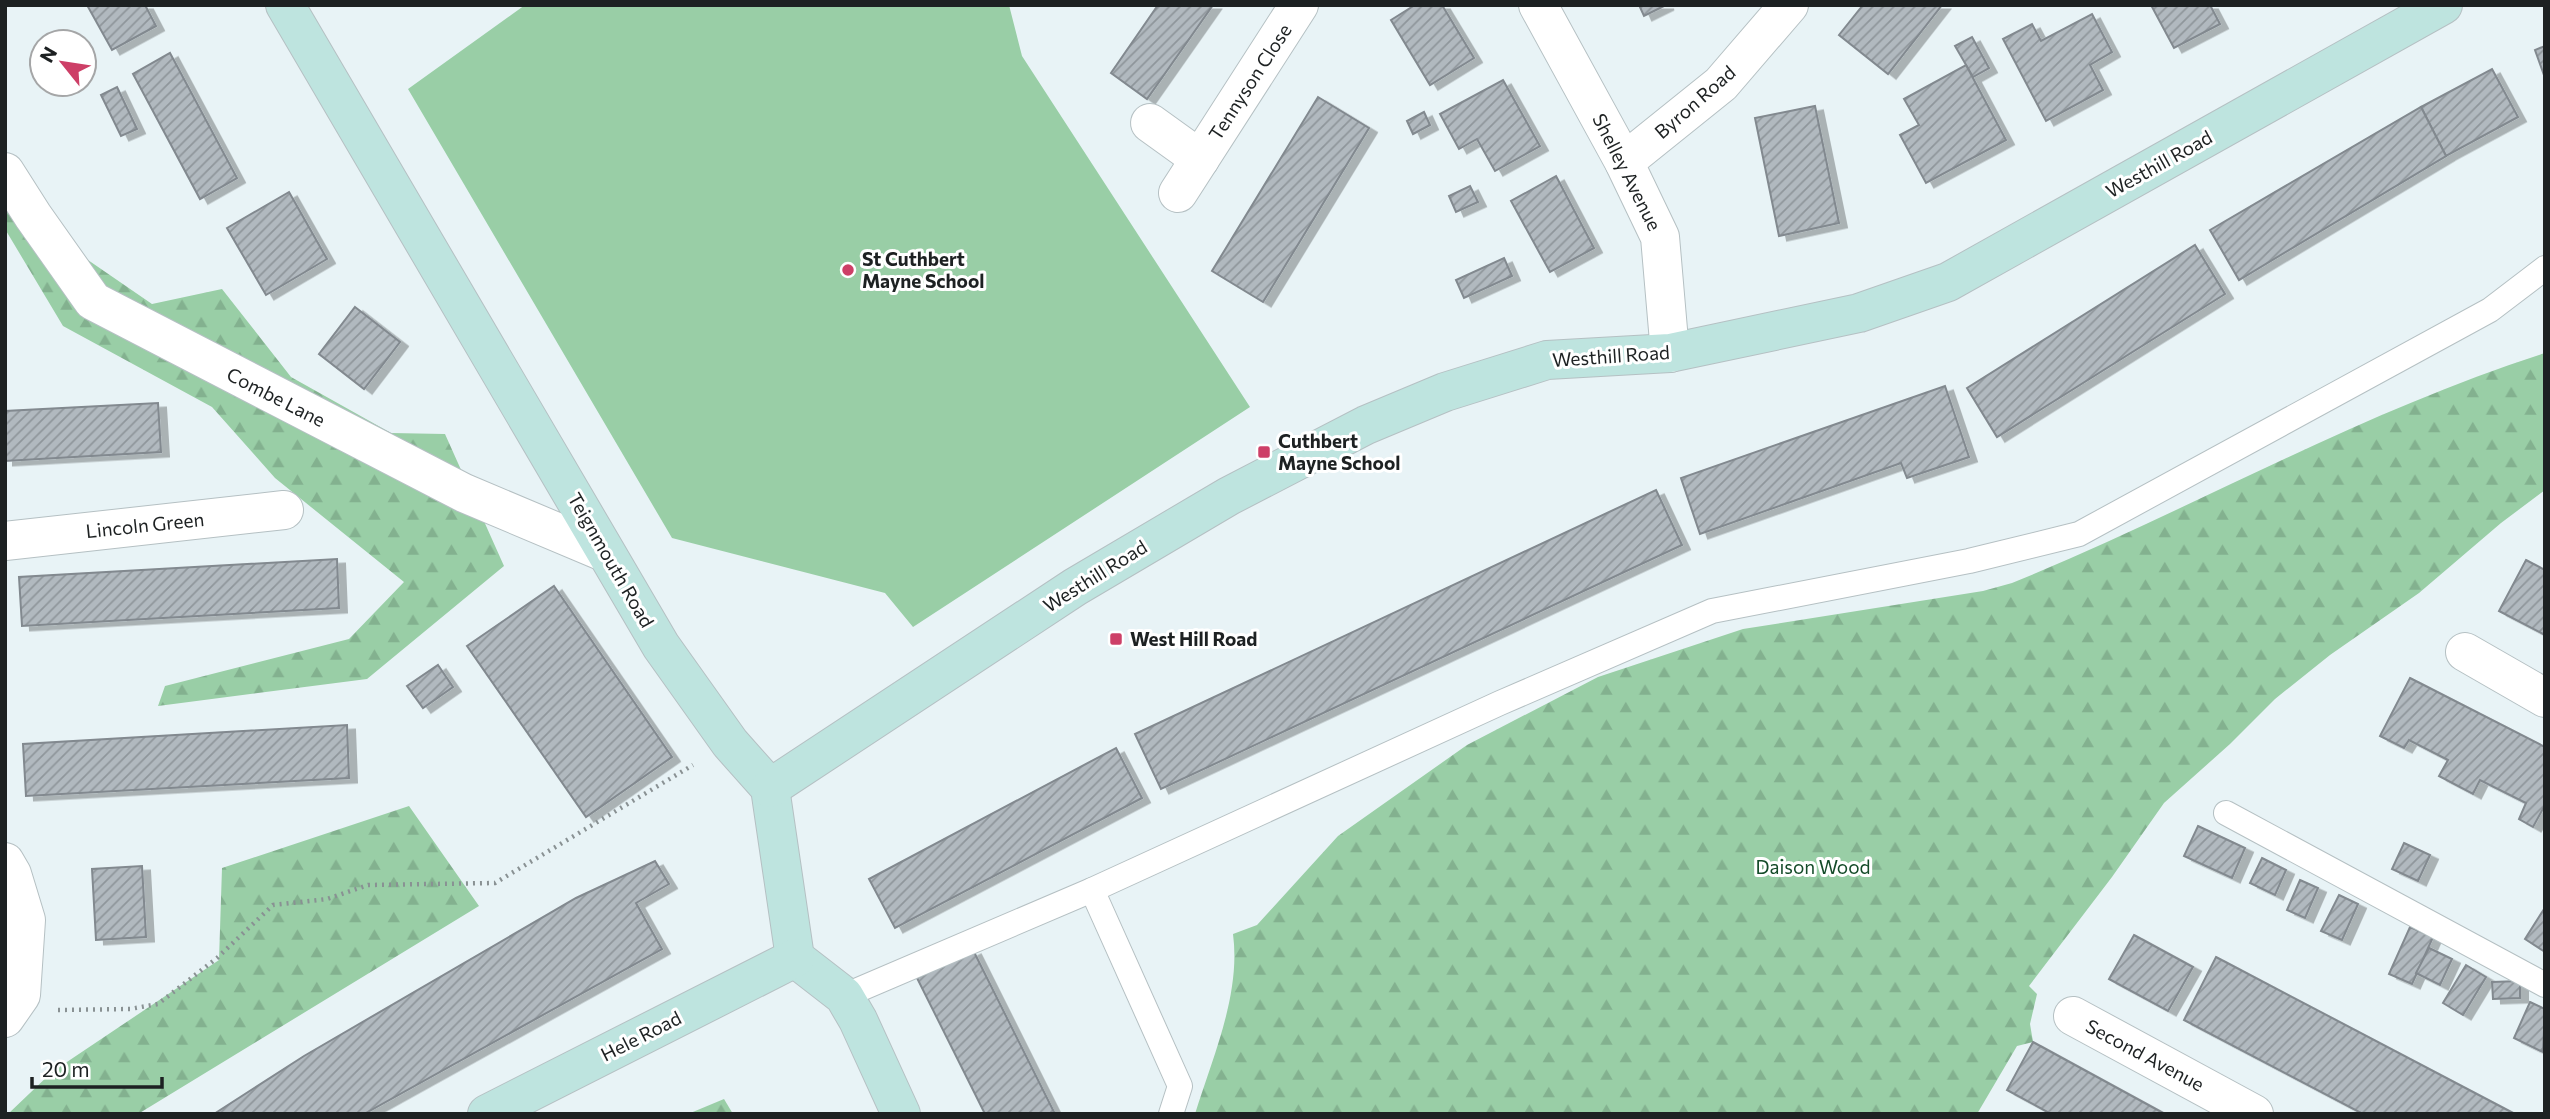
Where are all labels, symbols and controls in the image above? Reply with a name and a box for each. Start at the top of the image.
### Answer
street label: Tennyson Close [1203,19,1296,144]
north arrow [28,28,98,98]
text: N [34,42,61,66]
street label: Byron Road [1650,60,1740,143]
street label: Shelley Avenue [1588,109,1667,234]
street label: Westhill Road [2102,125,2216,202]
place label: St Cuthbert Mayne School [862,247,984,292]
marker: St Cuthbert Mayne School [840,262,856,278]
street label: Westhill Road [1551,340,1671,371]
street label: Combe Lane [223,362,329,431]
place label: Cuthbert Mayne School [1278,429,1400,474]
marker: Cuthbert Mayne School [1256,444,1272,460]
street label: Teignmouth Road [563,488,659,631]
street label: Lincoln Green [85,507,205,542]
street label: Westhill Road [1039,535,1151,617]
place label: West Hill Road [1130,627,1257,650]
marker: West Hill Road [1108,631,1124,647]
park label: Daison Wood [1755,855,1871,878]
street label: Hele Road [597,1006,685,1066]
street label: Second Avenue [2082,1014,2208,1095]
scale bar [32,1046,161,1090]
text: 20 m [42,1056,90,1081]

